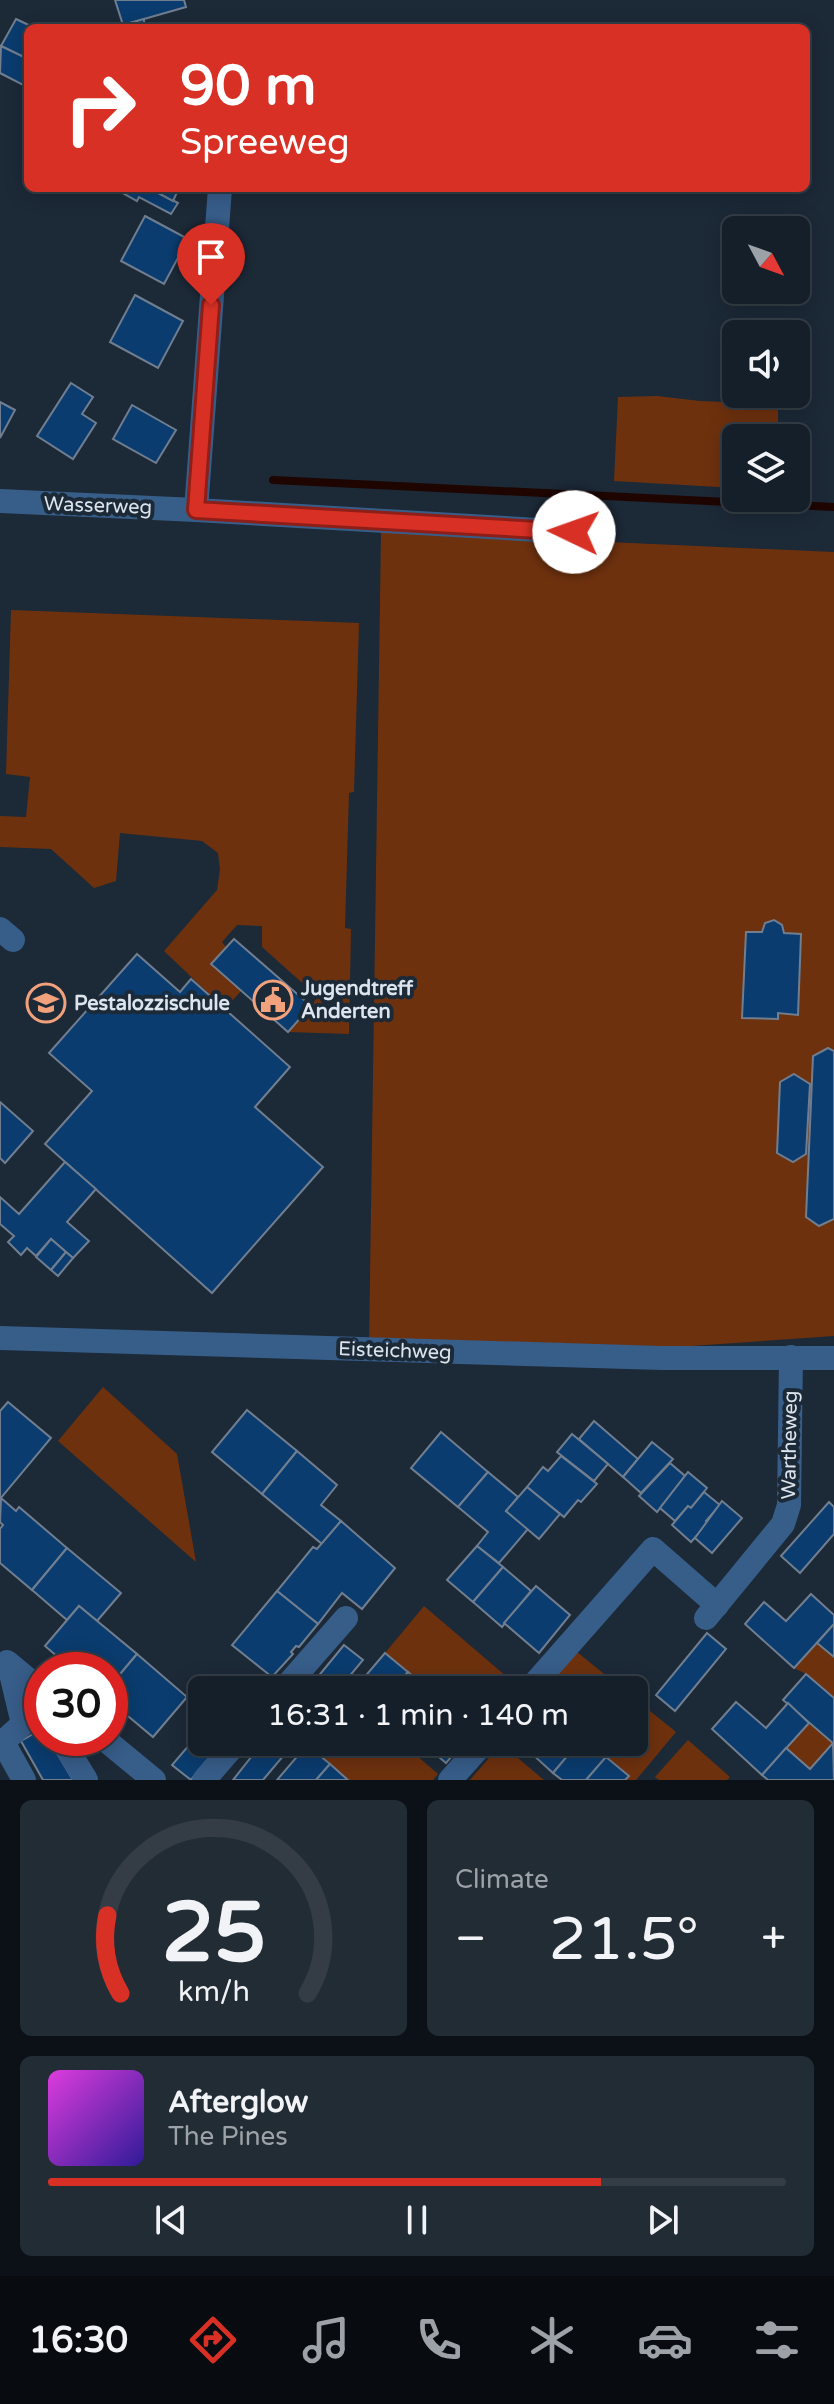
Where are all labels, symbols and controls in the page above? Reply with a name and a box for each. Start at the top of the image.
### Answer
text: 90 m [180,53,316,120]
icon: right [48,56,152,160]
text: Spreeweg [180,121,350,164]
north arrow [722,216,810,304]
map controls [722,216,810,512]
pin [177,223,245,305]
icon: arrive [189,235,233,279]
button: sound [722,320,810,408]
button: layers [722,424,810,512]
position arrow [532,490,616,574]
street label: Wasserweg [43,492,153,520]
place label: Jugendtreff Anderten [300,977,414,1024]
public building icon: Jugendtreff Anderten [252,979,294,1021]
school or university icon: Pestalozzischule [25,982,67,1024]
place label: Pestalozzischule [74,992,230,1016]
street label: Eisteichweg [338,1337,452,1365]
street label: Wartheweg [777,1390,803,1500]
speed limit sign: 30 [24,1652,128,1756]
text: 16:31 · 1 min · 140 m [267,1697,569,1734]
text: Climate [455,1864,549,1895]
text: 25 [161,1884,266,1984]
text: 21.5° [549,1904,699,1976]
text: − [455,1913,486,1966]
text: + [761,1913,786,1966]
text: km/h [178,1975,249,2009]
text: Afterglow [168,2084,308,2121]
text: The Pines [168,2121,288,2152]
icon: previous [149,2198,193,2242]
icon: pause [395,2198,439,2242]
icon: next [641,2198,685,2242]
icon: directions [185,2312,241,2368]
icon: music [298,2312,354,2368]
icon: phone [411,2312,467,2368]
icon: climate [524,2312,580,2368]
icon: car [637,2312,693,2368]
icon: filters [749,2312,805,2368]
text: 16:30 [28,2319,128,2362]

